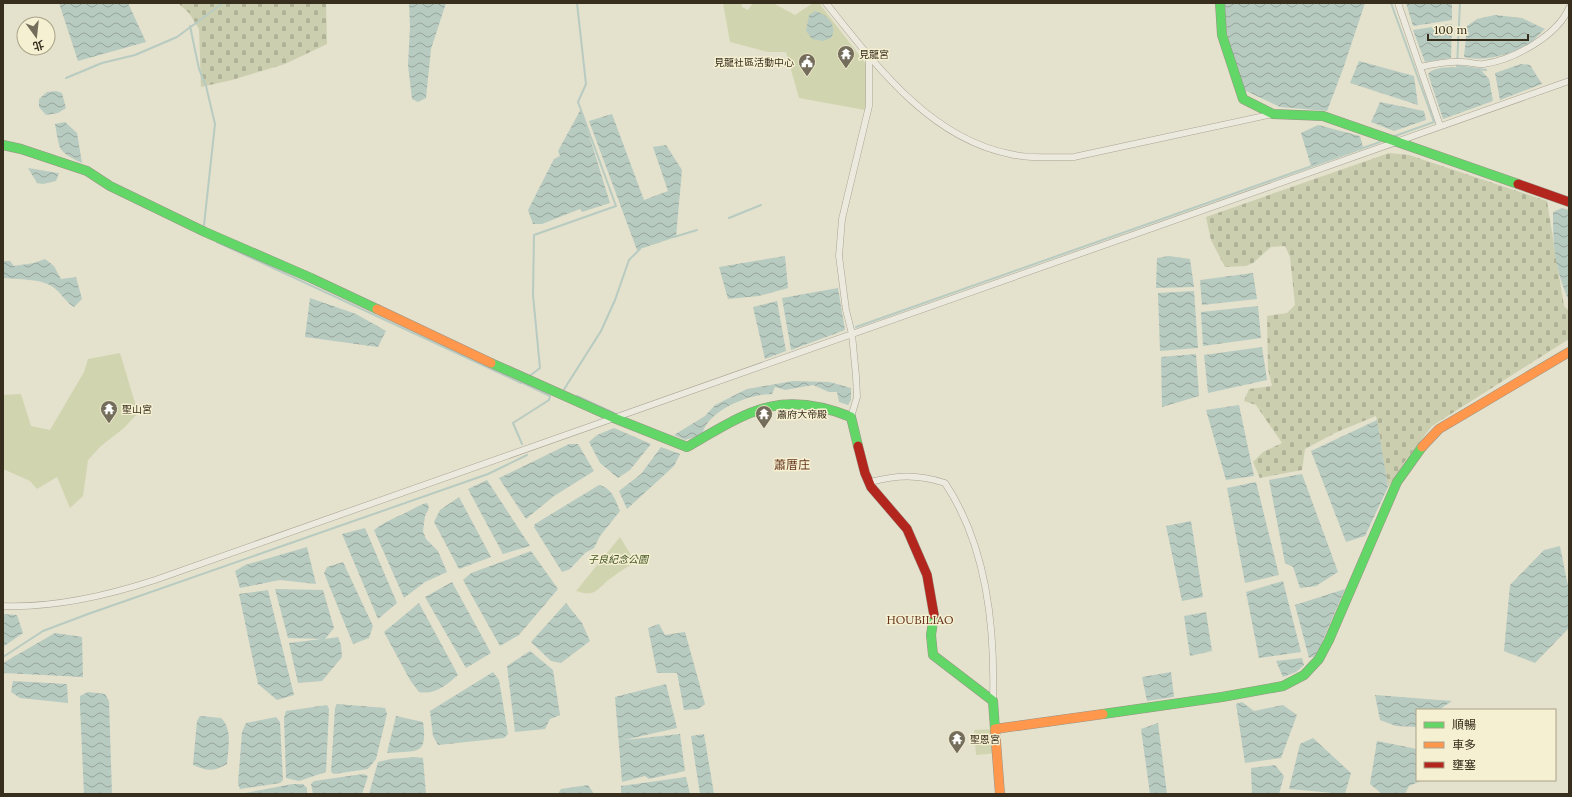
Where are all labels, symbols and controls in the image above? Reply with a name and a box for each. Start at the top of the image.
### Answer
north arrow [16,16,56,56]
scale bar [1428,16,1528,42]
text: 100 m [1434,22,1467,37]
text: 北 [31,37,46,54]
temple icon: 見龍宮 [836,44,856,69]
place label: 見龍宮 [859,48,889,61]
public building icon: 見龍社區活動中心 [797,52,817,77]
place label: 見龍社區活動中心 [714,56,794,69]
temple icon: 聖山宮 [99,399,119,424]
place label: 聖山宮 [122,403,152,416]
temple icon: 蕭府大帝殿 [754,404,774,429]
place label: 蕭府大帝殿 [777,408,827,421]
district label: 蕭厝庄 [774,457,810,472]
park label: 子良紀念公園 [588,553,650,566]
district label: HOUBILIAO [886,612,954,627]
legend [1416,709,1556,781]
text: 順暢 [1452,717,1476,732]
temple icon: 聖恩宮 [947,729,967,754]
place label: 聖恩宮 [970,733,1000,746]
text: 車多 [1452,737,1476,752]
text: 壅塞 [1452,757,1476,772]

